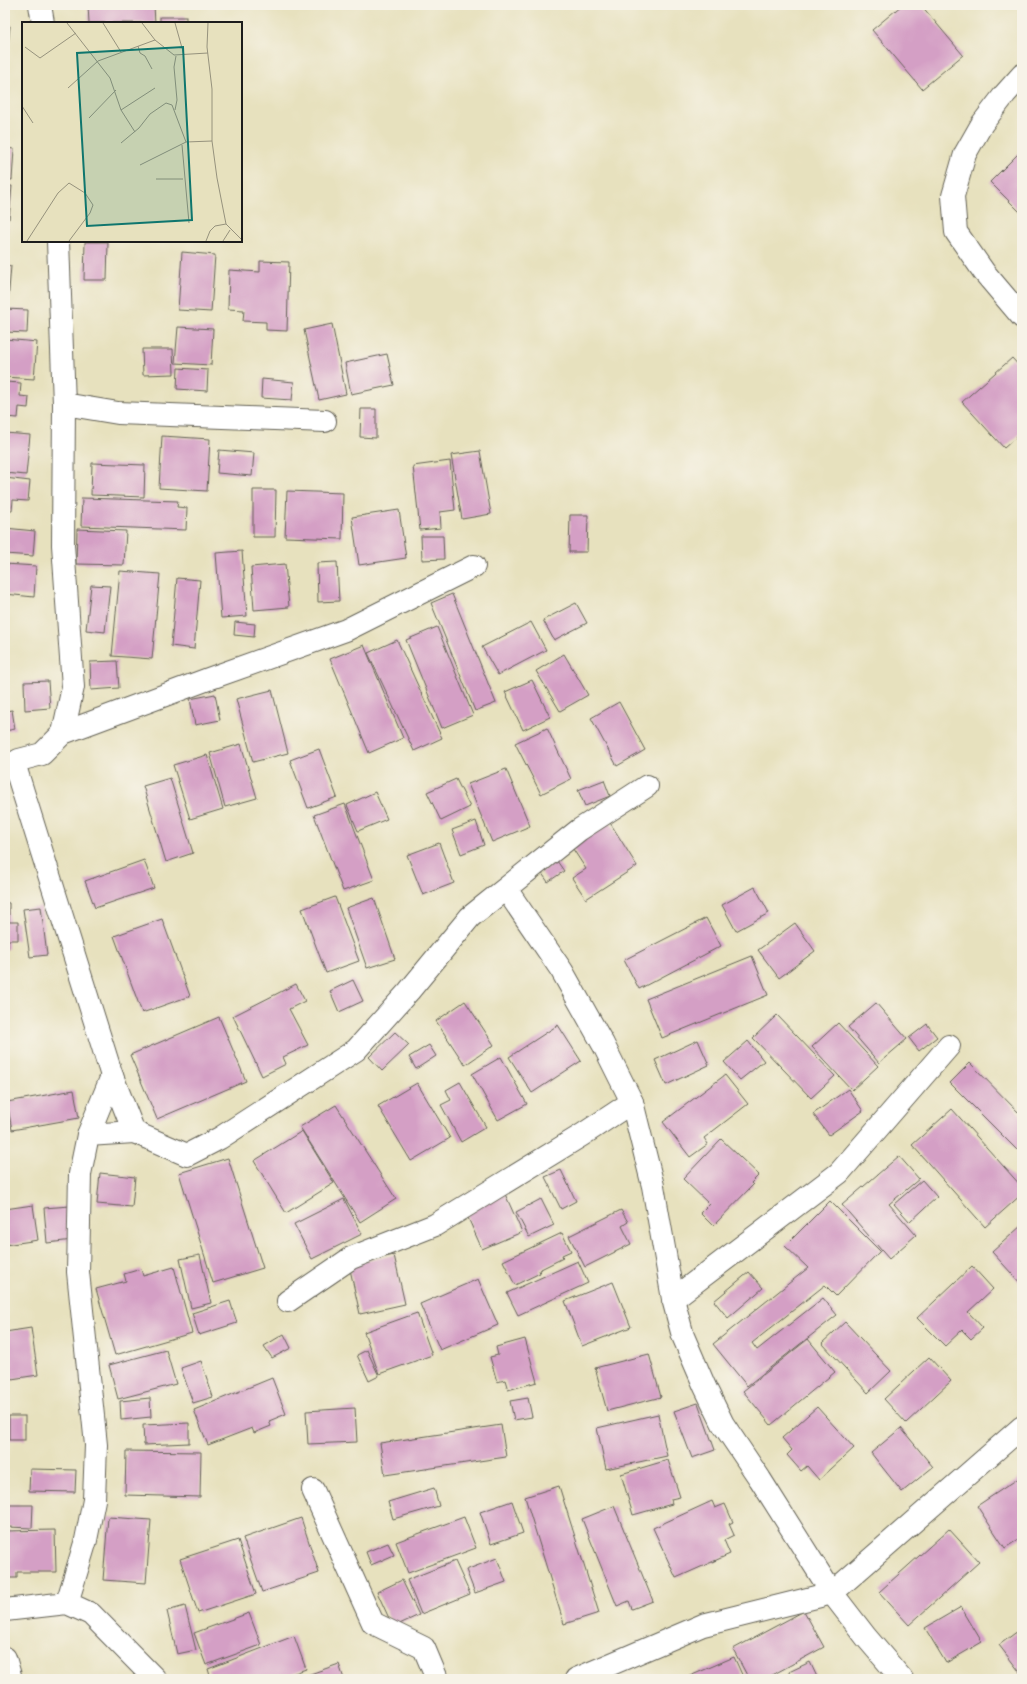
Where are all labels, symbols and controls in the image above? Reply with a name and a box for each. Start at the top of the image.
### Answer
inset map [22,22,242,242]

